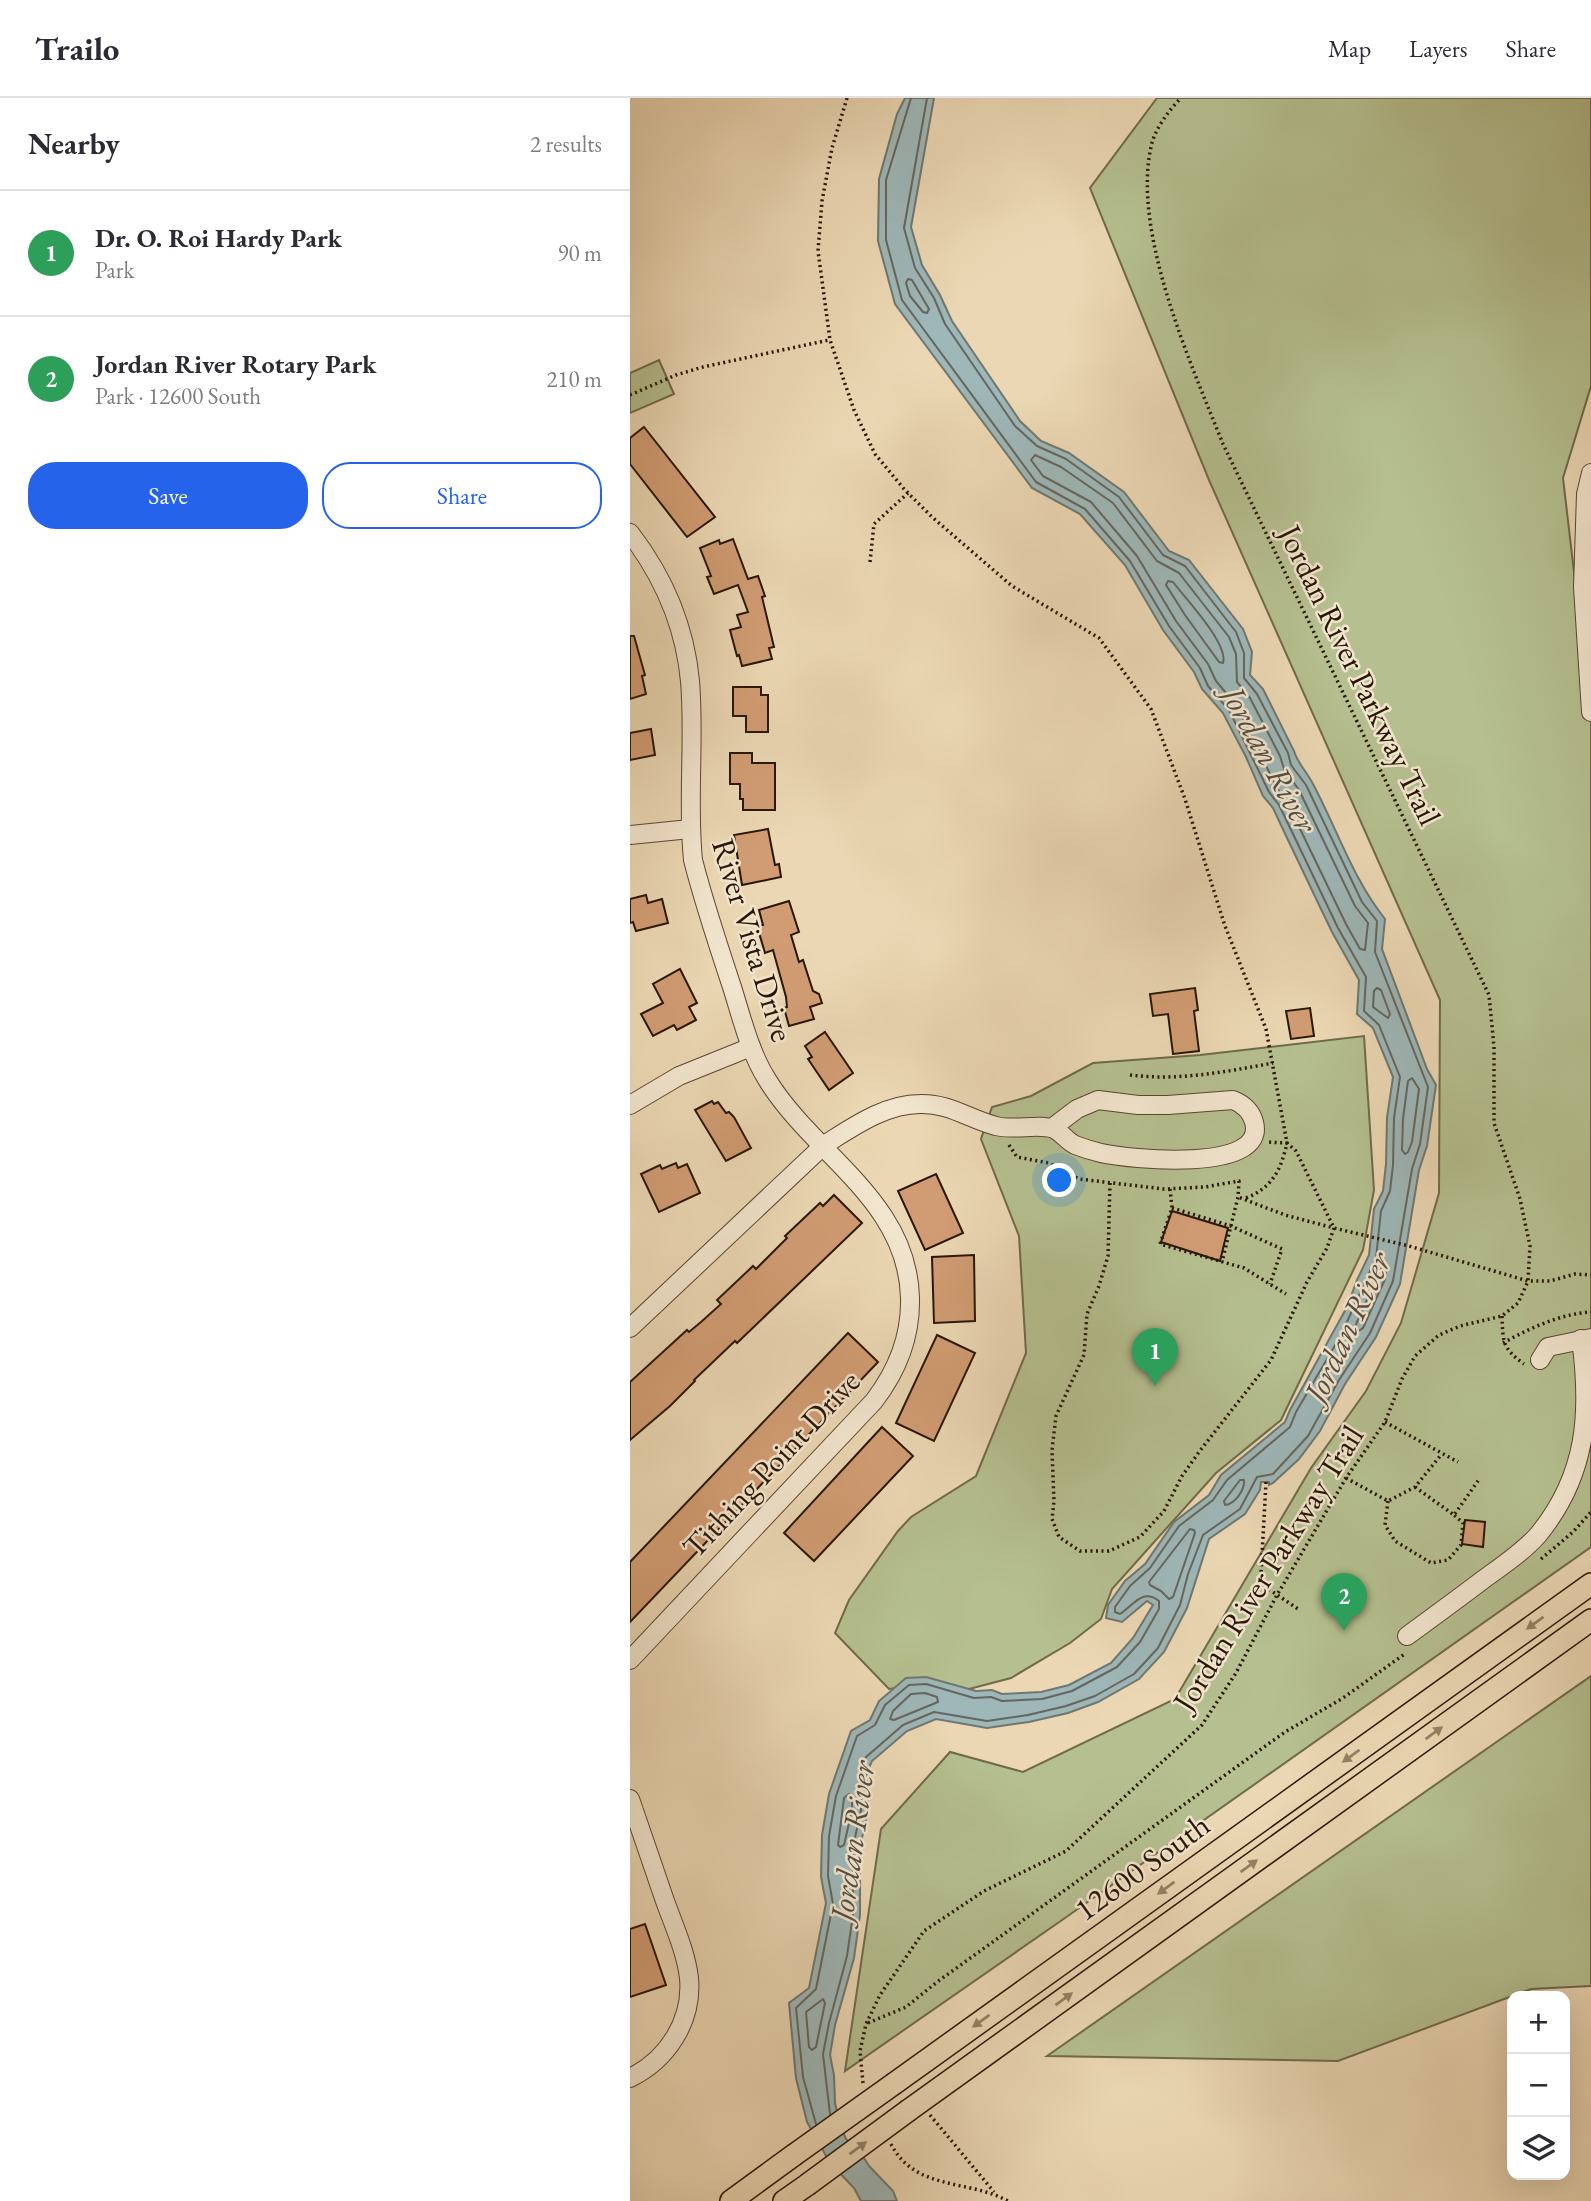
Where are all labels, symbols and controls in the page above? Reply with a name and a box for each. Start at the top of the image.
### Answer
text: Trailo [35,27,119,70]
text: Map [1328,33,1371,64]
text: Layers [1409,33,1468,64]
text: Share [1506,33,1556,64]
text: Nearby [28,124,120,163]
text: 2 results [530,129,602,159]
text: Dr. O. Roi Hardy Park [95,221,342,255]
text: 1 [45,238,57,268]
text: 90 m [557,238,602,268]
text: Park [95,255,134,285]
text: Jordan River Rotary Park [95,347,376,381]
text: 2 [45,364,57,394]
text: 210 m [546,364,602,394]
text: Park · 12600 South [95,381,261,411]
button: Save [28,462,308,529]
button: Share [322,462,602,529]
street label: Jordan River Parkway Trail [1268,515,1451,832]
water label: Jordan River [1209,672,1329,841]
street label: River Vista Drive [702,833,804,1047]
your location [1042,1163,1076,1197]
water label: Jordan River [1291,1244,1401,1415]
pin: 1 [1132,1328,1178,1386]
street label: Tithing Point Drive [673,1361,869,1567]
street label: Jordan River Parkway Trail [1161,1417,1373,1721]
pin: 2 [1321,1573,1367,1631]
one-way arrow [1526,1616,1544,1630]
one-way arrow [1425,1726,1443,1740]
one-way arrow [1342,1749,1360,1763]
water label: Jordan River [819,1757,885,1931]
street label: 12600 South [1066,1804,1218,1930]
one-way arrow [1240,1859,1258,1873]
one-way arrow [1157,1881,1175,1895]
map controls [1507,1991,1570,2180]
button: + [1507,1991,1570,2054]
one-way arrow [1055,1992,1073,2006]
one-way arrow [972,2014,990,2028]
button: − [1507,2054,1570,2117]
button: layers [1507,2117,1570,2180]
one-way arrow [849,2141,867,2155]

